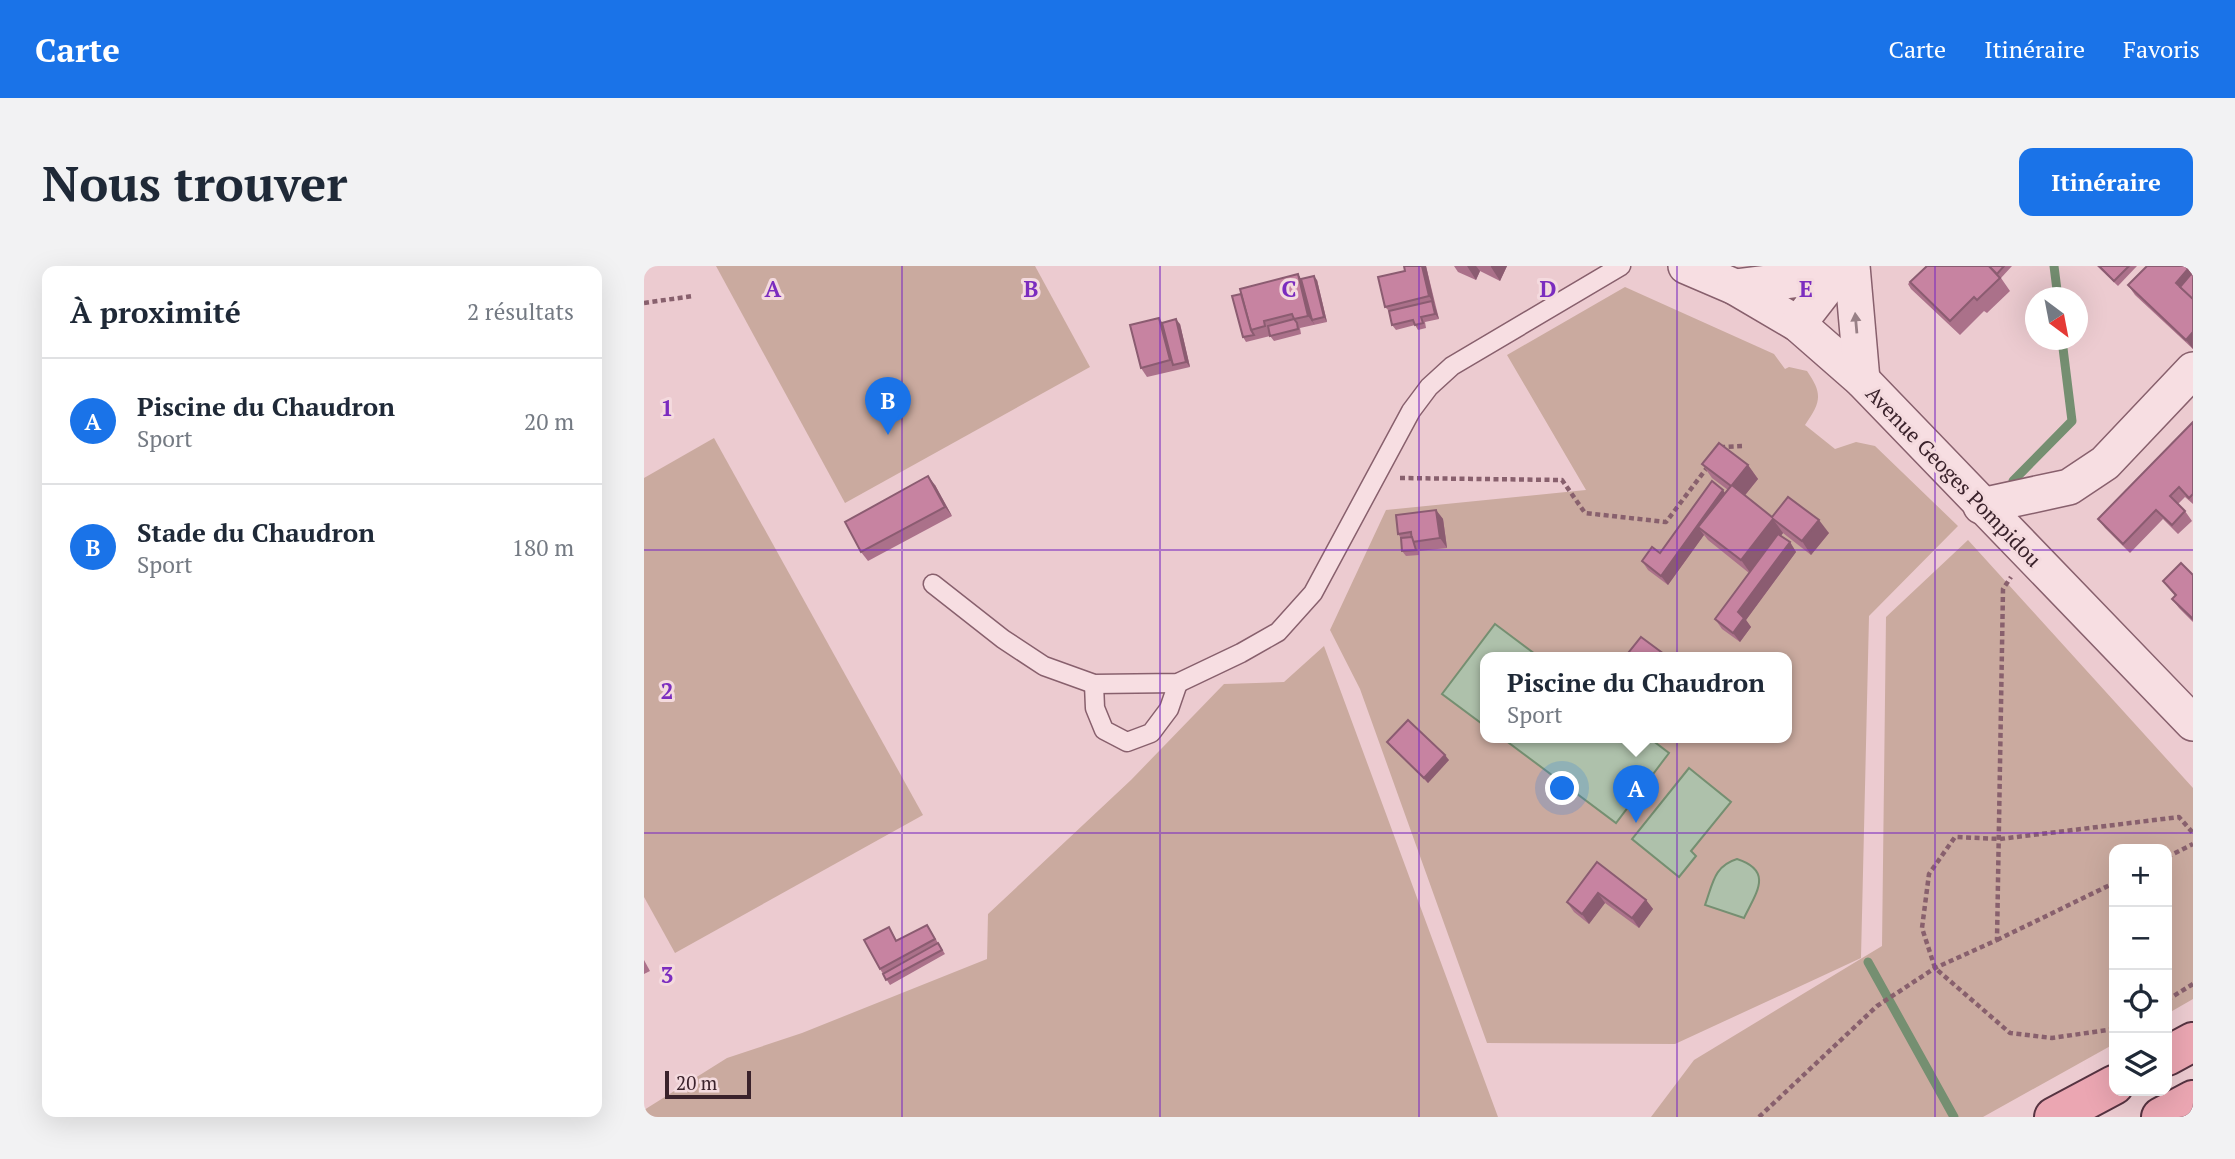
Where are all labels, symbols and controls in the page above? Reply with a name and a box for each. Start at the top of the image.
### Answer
text: Carte [35,28,120,71]
text: Carte [1888,33,1946,65]
text: Itinéraire [1984,33,2085,65]
text: Favoris [2123,33,2200,65]
button: Itinéraire [2019,148,2193,216]
text: Nous trouver [42,150,347,215]
text: A [765,273,782,304]
text: B [1024,273,1039,304]
text: C [1282,273,1297,304]
text: D [1540,273,1557,304]
text: E [1799,273,1813,304]
north arrow [2025,287,2088,350]
text: À proximité [70,292,241,332]
text: 2 résultats [467,296,574,327]
one-way arrow [1850,312,1861,334]
pin: B [865,377,911,435]
street label: Avenue Geoges Pompidou [1860,379,2048,573]
text: Piscine du Chaudron [137,389,395,423]
text: 1 [661,392,674,423]
text: A [85,406,101,437]
text: 20 m [524,406,574,437]
text: Sport [137,423,192,454]
text: Stade du Chaudron [137,515,375,549]
text: B [86,532,100,563]
text: 180 m [512,532,574,563]
text: Sport [137,549,192,580]
popup [1480,652,1792,743]
text: Piscine du Chaudron [1507,665,1765,699]
text: 2 [661,675,674,706]
text: Sport [1507,699,1562,730]
pin: A [1613,765,1659,823]
your location [1545,771,1579,805]
map controls [2109,844,2172,1096]
button: + [2109,844,2172,907]
button: − [2109,907,2172,970]
text: 3 [661,959,674,990]
button: locate [2109,970,2172,1033]
button: layers [2109,1033,2172,1096]
scale bar [665,1068,751,1100]
text: 20 m [676,1070,717,1095]

